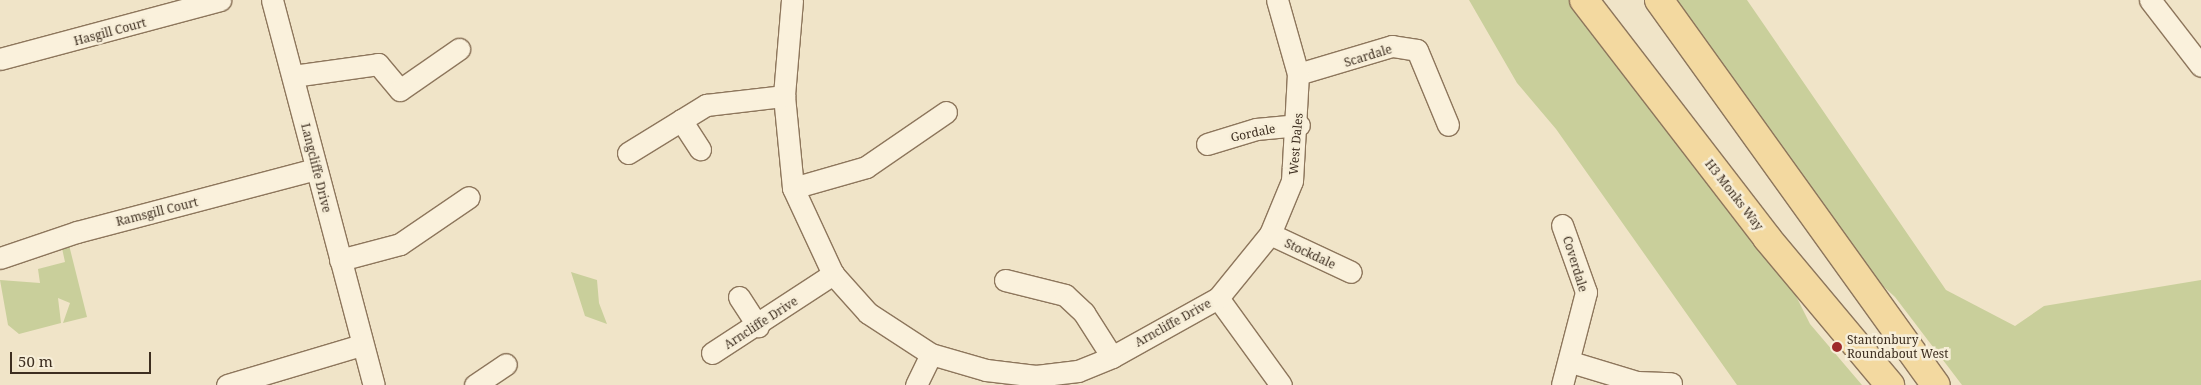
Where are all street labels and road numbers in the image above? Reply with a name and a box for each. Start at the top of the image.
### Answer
street label: Hasgill Court [72,15,148,49]
street label: Scardale [1342,42,1394,70]
street label: West Dales [1286,112,1306,176]
street label: Gordale [1229,121,1277,145]
street label: Langcliffe Drive [298,122,334,214]
street label: H3 Monks Way [1702,157,1766,233]
street label: Ramsgill Court [114,195,200,229]
street label: Coverdale [1560,234,1590,294]
street label: Stockdale [1282,236,1338,272]
street label: Arncliffe Drive [721,294,801,352]
street label: Arncliffe Drive [1132,296,1214,350]

